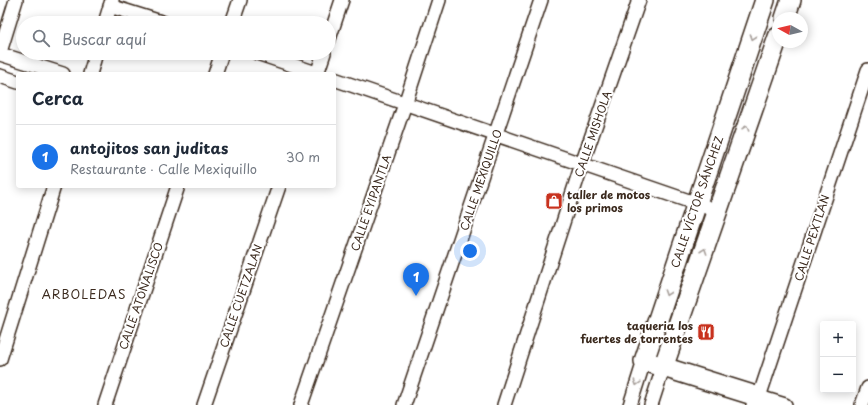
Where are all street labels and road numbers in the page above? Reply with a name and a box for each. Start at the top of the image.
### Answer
street label: CALLE MISHOLA [570,88,615,179]
street label: CALLE MEXIQUILLO [455,127,506,233]
street label: CALLE VÍCTOR SÁNCHEZ [666,134,727,270]
street label: CALLE EYIPANTLA [346,152,395,253]
street label: CALLE PEXTLAN [790,192,834,283]
street label: CALLE ATONALISCO [114,240,167,352]
street label: CALLE CUETZALAN [215,242,266,350]

